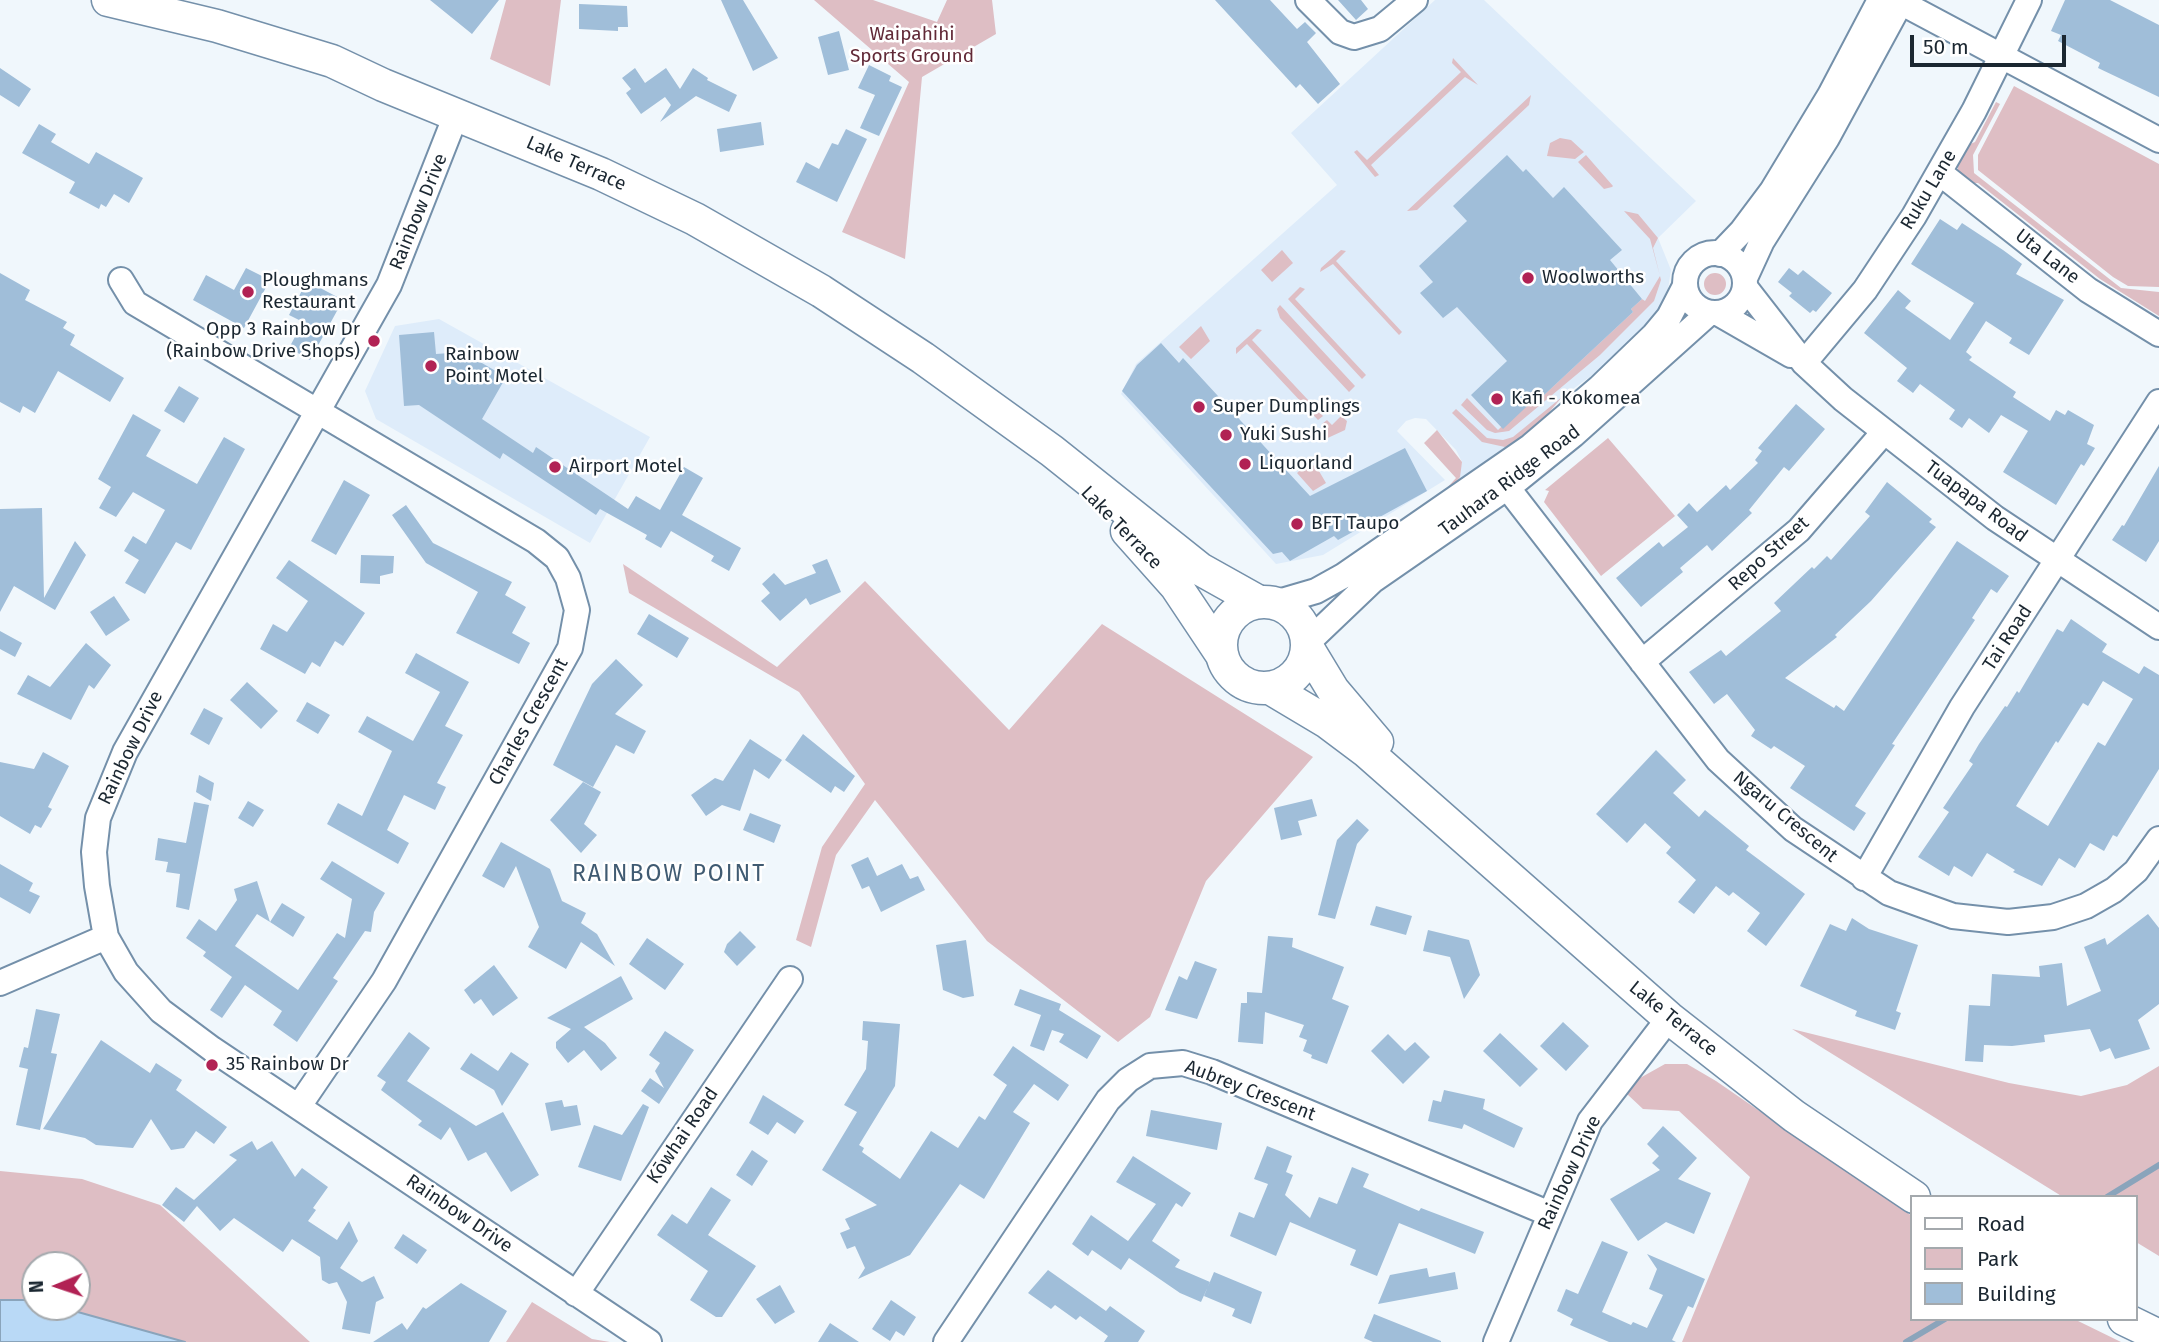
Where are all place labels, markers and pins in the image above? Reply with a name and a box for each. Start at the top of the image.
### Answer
place label: Woolworths [1542,267,1644,289]
place label: Ploughmans Restaurant [262,270,368,314]
marker: Woolworths [1520,270,1536,286]
marker: Ploughmans Restaurant [240,284,256,300]
place label: Opp 3 Rainbow Dr (Rainbow Drive Shops) [166,319,360,363]
marker: Opp 3 Rainbow Dr (Rainbow Drive Shops) [366,333,382,349]
place label: Rainbow Point Motel [445,344,543,388]
marker: Rainbow Point Motel [423,358,439,374]
place label: Kafi - Kokomea [1511,388,1641,410]
marker: Kafi - Kokomea [1489,391,1505,407]
place label: Super Dumplings [1213,396,1360,418]
marker: Super Dumplings [1191,399,1207,415]
place label: Yuki Sushi [1240,424,1327,446]
marker: Yuki Sushi [1218,427,1234,443]
place label: Liquorland [1259,453,1353,475]
place label: Airport Motel [569,456,683,478]
marker: Liquorland [1237,456,1253,472]
marker: Airport Motel [547,459,563,475]
place label: BFT Taupo [1311,513,1399,535]
marker: BFT Taupo [1289,516,1305,532]
place label: 35 Rainbow Dr [226,1054,349,1076]
marker: 35 Rainbow Dr [204,1057,220,1073]

